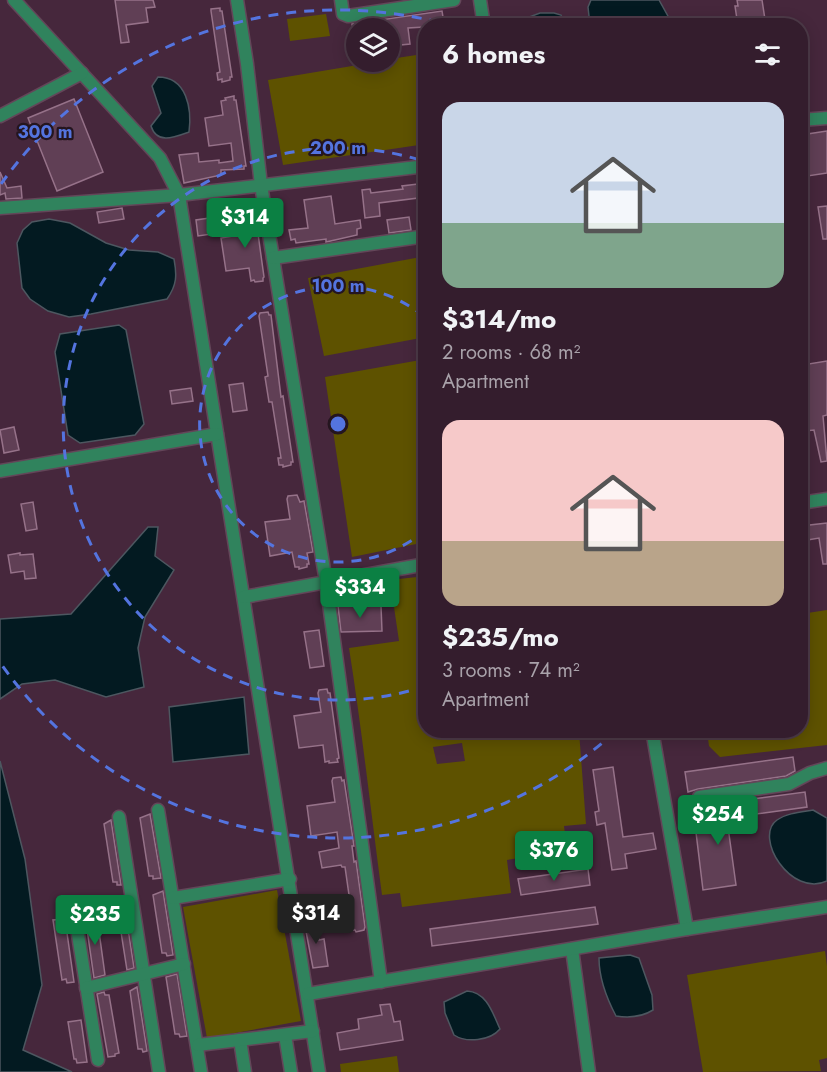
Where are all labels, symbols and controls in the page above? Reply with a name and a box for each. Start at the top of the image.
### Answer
map controls [346,18,400,72]
button: layers [346,18,400,72]
text: 6 homes [442,35,545,73]
icon: filters [751,38,784,71]
text: 300 m [17,119,73,145]
text: 200 m [310,135,366,161]
icon: home [559,141,667,249]
pin: $314 [209,198,281,249]
text: $314 [221,203,270,232]
text: 100 m [311,273,365,299]
text: $314/mo [442,300,556,338]
text: 2 rooms · 68 m² [442,338,580,367]
text: Apartment [442,367,529,396]
centre of rings [328,414,348,434]
icon: home [559,459,667,567]
pin: $334 [324,568,396,619]
text: $334 [334,573,386,602]
text: $235/mo [442,618,559,656]
text: 3 rooms · 74 m² [442,656,580,685]
text: Apartment [442,685,529,714]
pin: $254 [682,795,754,846]
text: $254 [692,800,744,829]
pin: $376 [518,831,590,882]
text: $376 [529,836,579,865]
pin: $314 [280,894,352,945]
pin: $235 [59,895,131,946]
text: $314 [292,899,341,928]
text: $235 [70,900,120,929]

